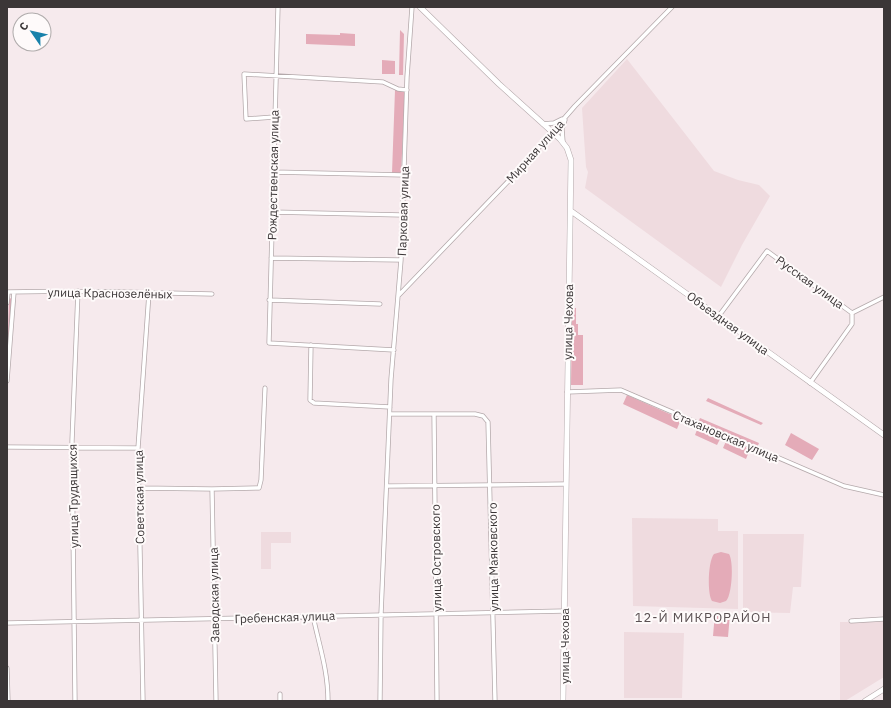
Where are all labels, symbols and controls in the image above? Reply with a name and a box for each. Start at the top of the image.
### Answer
north arrow [12,12,52,52]
text: С [16,20,32,33]
street label: Рождественская улица [264,109,282,240]
street label: Мирная улица [503,116,568,186]
street label: Парковая улица [394,165,412,256]
street label: Русская улица [773,252,848,312]
street label: улица Чехова [560,283,576,360]
street label: улица Краснозелёных [47,284,173,302]
street label: Объездная улица [684,288,772,358]
street label: Стахановская улица [671,407,782,465]
street label: улица Трудящихся [65,444,81,548]
street label: Советская улица [131,449,147,544]
street label: улица Маяковского [485,502,501,612]
street label: улица Островского [428,504,444,612]
street label: Заводская улица [206,547,222,643]
street label: улица Чехова [557,607,572,684]
street label: Гребенская улица [234,608,336,626]
district label: 12-Й МИКРОРАЙОН [635,609,771,626]

